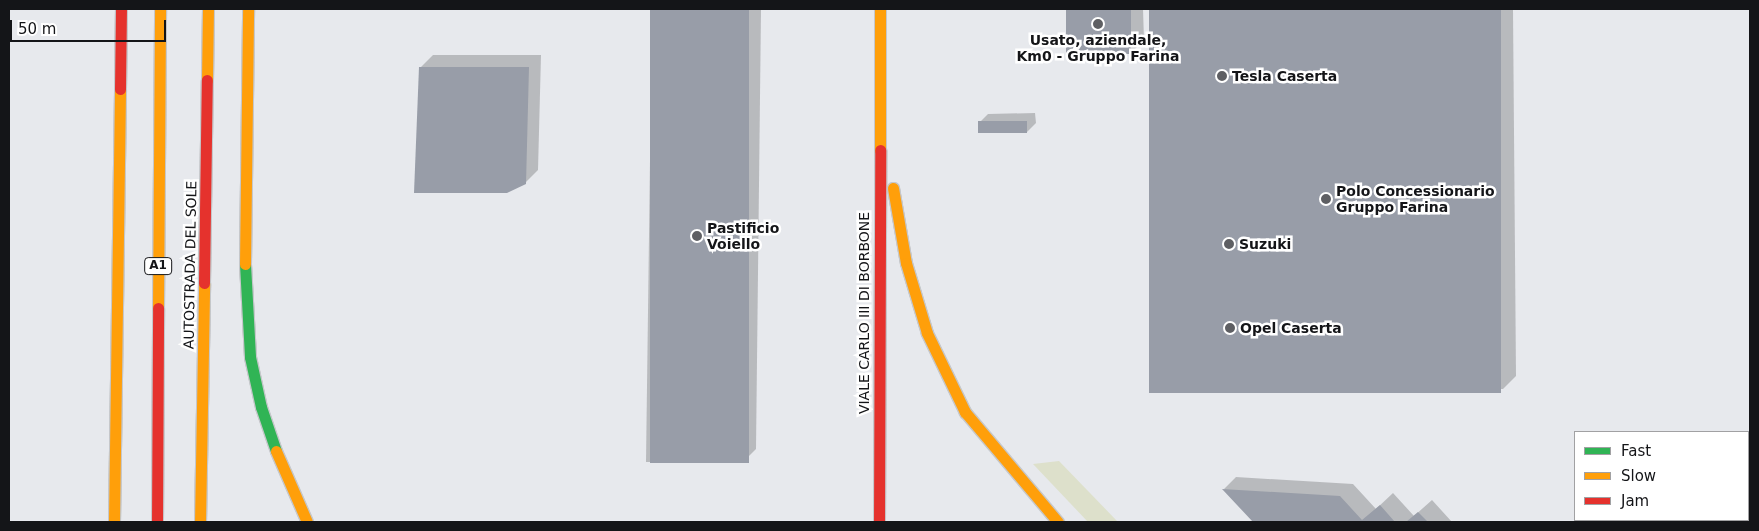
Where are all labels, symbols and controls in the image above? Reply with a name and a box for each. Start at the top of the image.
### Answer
scale bar [12,10,169,42]
marker: Usato, aziendale, Km0 - Gruppo Farina [1092,18,1104,30]
text: 50 m [18,20,56,38]
place label: Usato, aziendale, Km0 - Gruppo Farina [1017,32,1179,64]
place label: Tesla Caserta [1232,68,1337,84]
marker: Tesla Caserta [1216,70,1228,82]
street label: AUTOSTRADA DEL SOLE [180,181,200,349]
place label: Polo Concessionario Gruppo Farina [1336,183,1495,216]
marker: Polo Concessionario Gruppo Farina [1320,193,1332,205]
street label: VIALE CARLO III DI BORBONE [856,212,872,414]
place label: Pastificio Voiello [707,220,779,252]
marker: Pastificio Voiello [691,230,703,242]
place label: Suzuki [1239,236,1291,252]
marker: Suzuki [1223,238,1235,250]
road number: A1 [143,256,173,276]
place label: Opel Caserta [1240,320,1342,336]
marker: Opel Caserta [1224,322,1236,334]
legend [1574,431,1749,521]
text: Fast [1621,442,1651,460]
text: Slow [1621,467,1656,485]
text: Jam [1621,492,1649,510]

